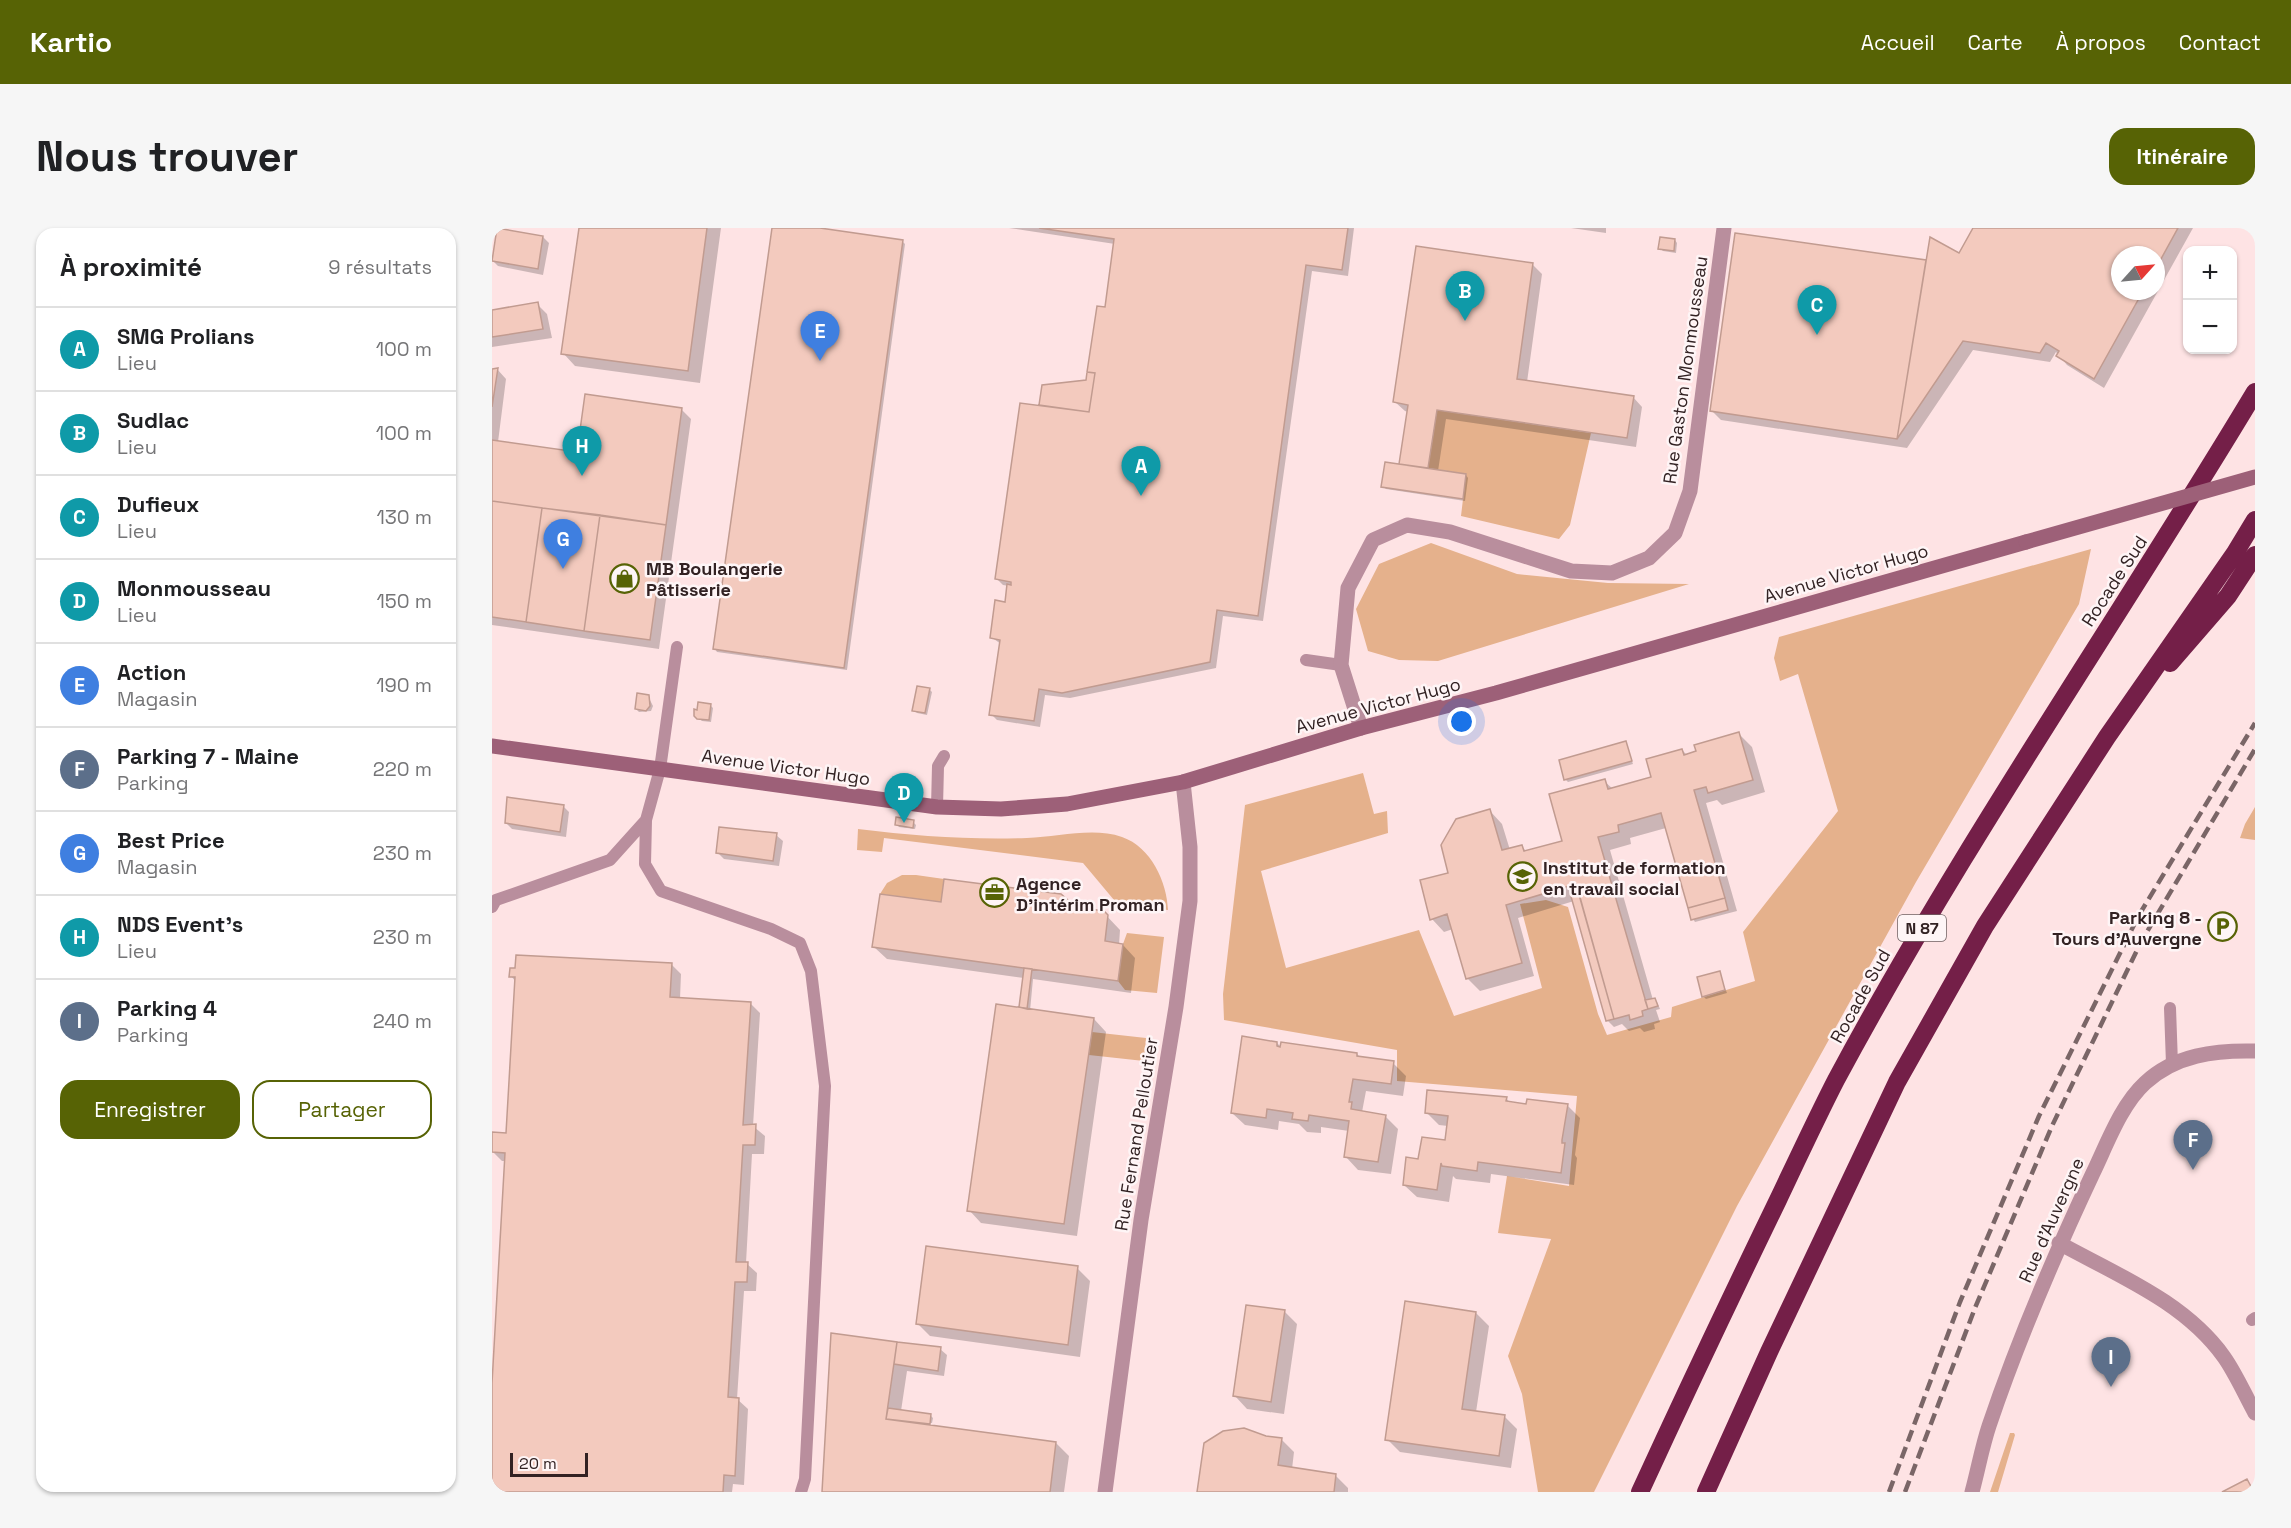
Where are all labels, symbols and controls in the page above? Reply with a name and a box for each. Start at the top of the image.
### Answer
text: Kartio [30,24,112,60]
text: Accueil [1861,29,1935,56]
text: Carte [1968,29,2023,56]
text: À propos [2056,29,2146,56]
text: Contact [2179,29,2261,56]
button: Itinéraire [2109,128,2255,185]
text: Nous trouver [36,130,298,183]
north arrow [2111,246,2165,300]
map controls [2183,246,2237,354]
button: + [2183,246,2237,300]
text: À proximité [60,250,202,284]
text: 9 résultats [328,254,432,280]
street label: Rue Gaston Monmousseau [1658,255,1712,485]
pin: B [1446,272,1484,321]
pin: C [1798,285,1836,335]
button: − [2183,300,2237,354]
pin: E [800,312,840,361]
text: SMG Prolians [117,322,254,350]
text: A [73,336,86,362]
text: 100 m [376,336,432,362]
text: Lieu [117,350,157,376]
text: Sudlac [117,406,189,434]
text: B [73,420,86,446]
text: 100 m [376,420,432,446]
pin: H [562,426,602,476]
text: Lieu [117,434,157,460]
pin: A [1122,446,1160,496]
text: Dufieux [117,490,199,518]
text: C [73,504,86,530]
text: 130 m [376,504,432,530]
text: Lieu [117,518,157,544]
pin: G [544,520,582,569]
street label: Rocade Sud [2076,531,2152,631]
street label: Avenue Victor Hugo [1761,539,1931,607]
place label: MB Boulangerie Pâtisserie [646,557,783,601]
shop icon: MB Boulangerie Pâtisserie [609,562,641,594]
text: Monmousseau [117,574,271,602]
text: D [73,588,86,614]
text: 150 m [377,588,432,614]
text: Lieu [117,602,157,628]
text: Action [117,658,186,686]
text: E [74,672,85,698]
text: 190 m [376,672,432,698]
street label: Avenue Victor Hugo [1293,672,1463,738]
text: Magasin [117,686,198,712]
your location [1447,707,1476,736]
text: Parking 7 - Maine [117,742,299,770]
street label: Avenue Victor Hugo [700,744,872,790]
text: F [74,756,85,782]
text: 220 m [373,756,432,782]
text: Parking [117,770,189,796]
pin: D [884,774,924,823]
text: Best Price [117,826,225,854]
text: G [73,840,86,866]
text: 230 m [373,840,432,866]
text: Magasin [117,854,198,880]
place label: Institut de formation en travail social [1543,856,1726,900]
school or university icon: Institut de formation en travail social [1506,861,1538,893]
place label: Agence D'intérim Proman [1016,872,1165,916]
office icon: Agence D'intérim Proman [979,877,1011,909]
place label: Parking 8 - Tours d'Auvergne [2052,906,2202,950]
text: NDS Event's [117,910,243,938]
parking icon: Parking 8 - Tours d'Auvergne [2207,911,2239,943]
road number: N 87 [1898,915,1946,941]
text: H [73,924,86,950]
text: 230 m [373,924,432,950]
text: Lieu [117,938,157,964]
street label: Rocade Sud [1825,945,1895,1047]
text: Parking 4 [117,994,217,1022]
text: I [77,1008,82,1034]
text: 240 m [373,1008,432,1034]
text: Parking [117,1022,189,1048]
street label: Rue Fernand Pelloutier [1109,1035,1163,1232]
button: Enregistrer [60,1080,240,1139]
button: Partager [252,1080,432,1139]
pin: F [2174,1120,2212,1170]
street label: Rue d'Auvergne [2013,1154,2089,1286]
pin: I [2092,1338,2130,1387]
scale bar [510,1450,588,1478]
text: 20 m [519,1453,557,1474]

